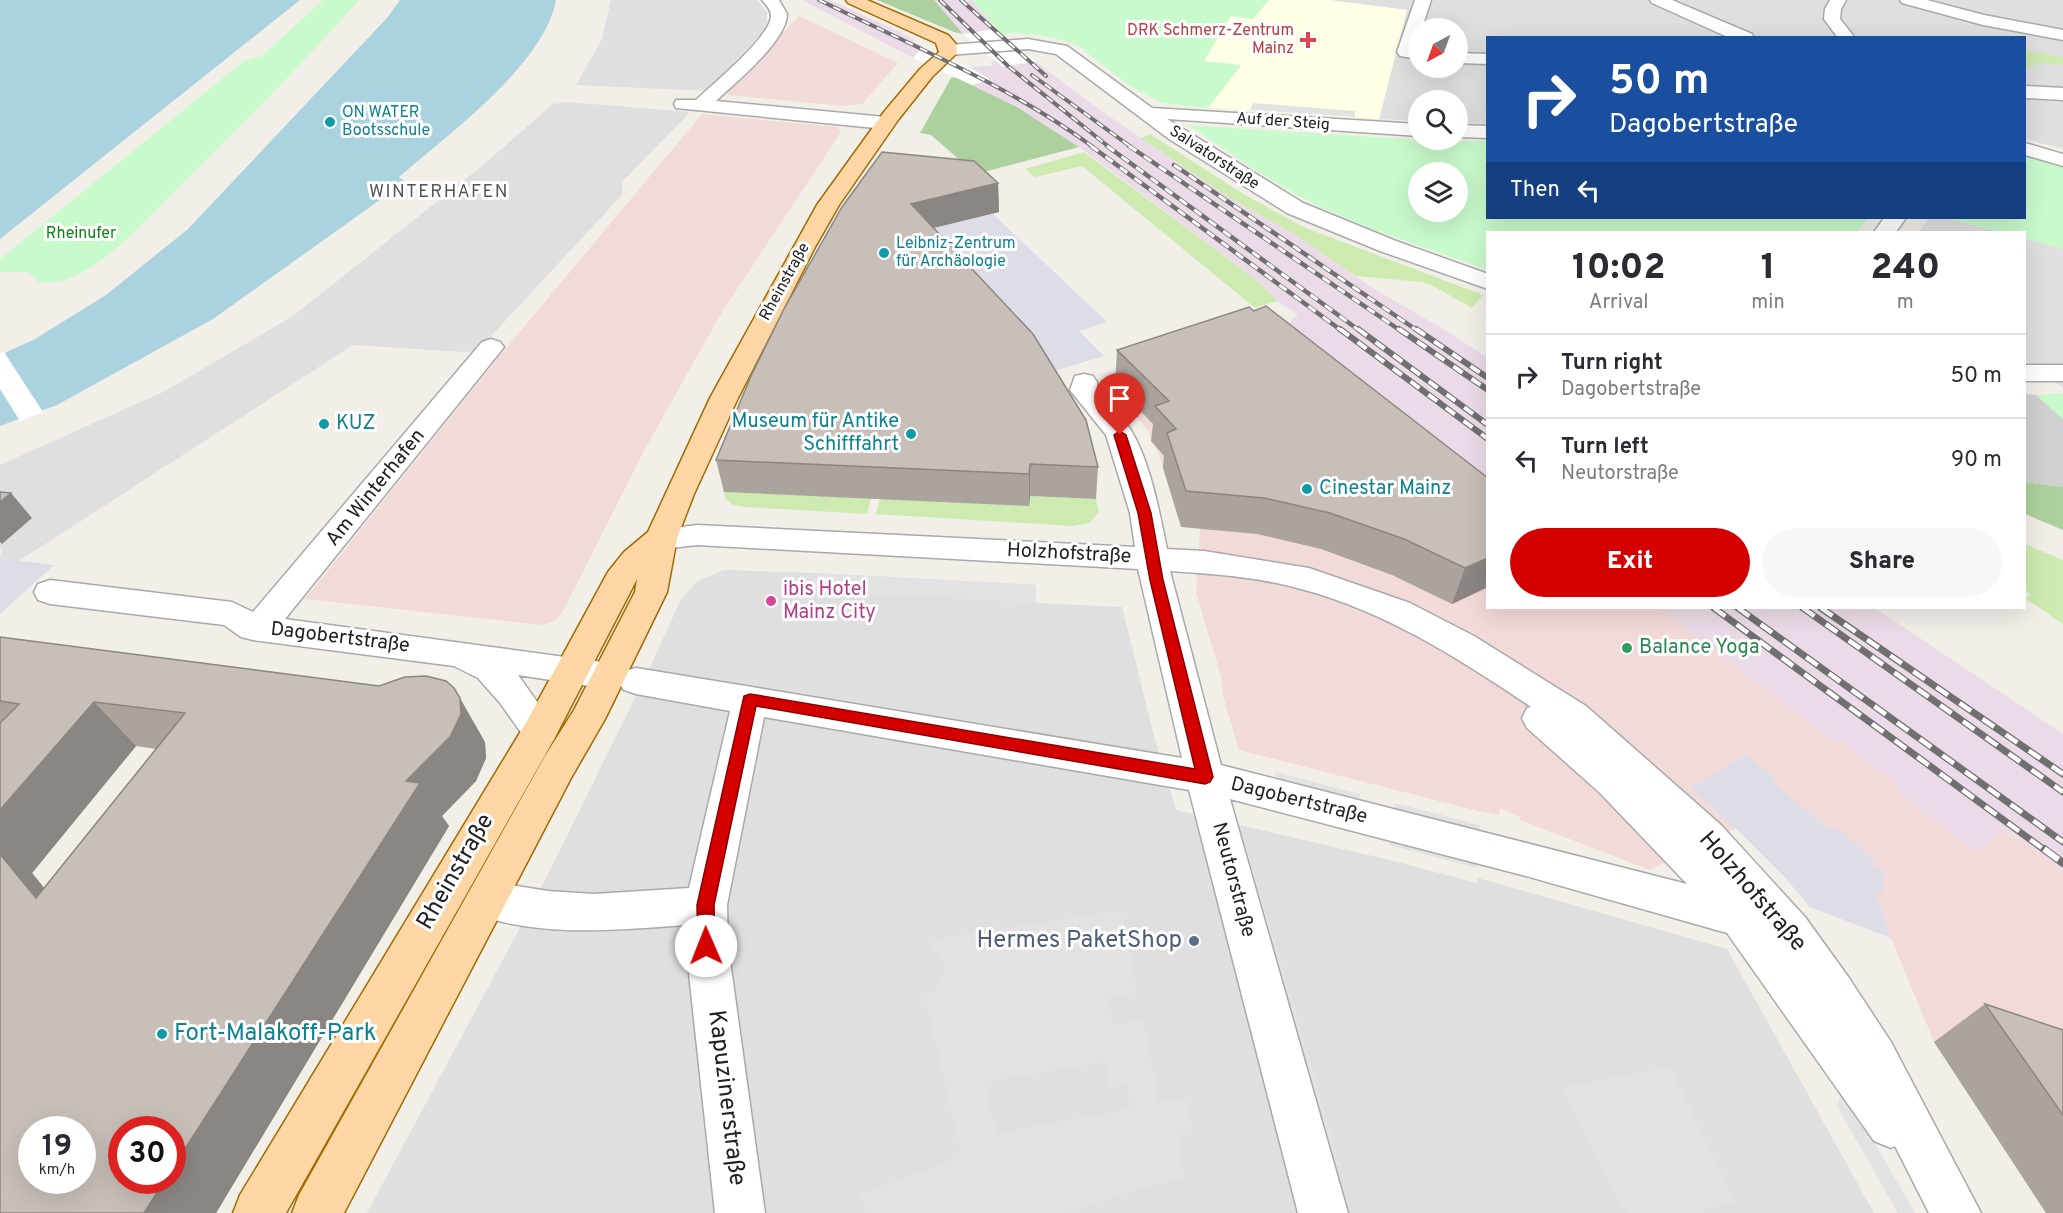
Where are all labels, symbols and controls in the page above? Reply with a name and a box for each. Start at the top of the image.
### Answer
north arrow [1408,18,1468,78]
map controls [1408,18,1468,222]
place label: DRK Schmerz-Zentrum Mainz [1127,21,1294,59]
marker: DRK Schmerz-Zentrum Mainz [1299,31,1317,49]
text: 50 m [1609,56,1710,109]
icon: right [1510,60,1588,138]
button: search [1408,90,1468,150]
place label: ON WATER Bootsschule [342,103,430,141]
text: Dagobertstraße [1609,108,1798,142]
street label: Auf der Steig [1236,109,1330,135]
marker: ON WATER Bootsschule [323,115,337,129]
street label: Salvatorstraße [1165,121,1263,195]
button: layers [1408,162,1468,222]
icon: left [1572,174,1605,207]
text: Then [1510,177,1560,204]
district label: WINTERHAFEN [369,181,509,204]
park label: Rheinufer [46,224,116,244]
place label: Leibniz-Zentrum für Archäologie [896,234,1016,272]
street label: Rheinstraße [755,240,815,324]
marker: Leibniz-Zentrum für Archäologie [877,246,891,260]
text: 10:02 [1572,246,1665,292]
text: 1 [1761,246,1775,292]
text: 240 [1871,246,1940,292]
text: Arrival [1589,290,1648,316]
text: min [1751,290,1785,316]
text: m [1897,290,1914,316]
text: Turn right [1561,350,1663,377]
icon: right [1510,360,1543,393]
text: 50 m [1950,363,2002,390]
pin [1094,373,1145,435]
text: Dagobertstraße [1561,377,1701,403]
icon: arrive [1103,382,1136,415]
place label: Museum für Antike Schifffahrt [732,409,899,458]
place label: KUZ [336,411,375,437]
marker: KUZ [317,417,331,431]
street label: Am Winterhafen [321,424,431,552]
marker: Museum für Antike Schifffahrt [904,427,918,441]
text: Turn left [1561,434,1649,461]
icon: left [1510,444,1543,477]
text: 90 m [1951,447,2002,474]
text: Neutorstraße [1561,461,1679,487]
place label: Cinestar Mainz [1319,476,1451,502]
marker: Cinestar Mainz [1300,482,1314,496]
button: Exit [1510,528,1750,597]
button: Share [1762,528,2002,597]
street label: Holzhofstraße [1006,538,1132,570]
place label: ibis Hotel Mainz City [783,577,876,626]
marker: ibis Hotel Mainz City [764,594,778,608]
street label: Dagobertstraße [269,617,411,659]
place label: Balance Yoga [1639,635,1760,661]
marker: Balance Yoga [1620,641,1634,655]
street label: Dagobertstraße [1228,771,1370,831]
street label: Rheinstraße [411,809,501,935]
street label: Neutorstraße [1205,820,1261,940]
street label: Holzhofstraße [1692,826,1812,958]
position arrow [674,914,738,978]
place label: Hermes PaketShop [976,926,1182,956]
marker: Hermes PaketShop [1187,934,1201,948]
street label: Kapuzinerstraße [700,1009,752,1187]
place label: Fort-Malakoff-Park [174,1019,376,1049]
marker: Fort-Malakoff-Park [155,1027,169,1041]
speed limit sign: 30 [108,1116,186,1194]
text: 19 [42,1129,72,1166]
text: km/h [39,1161,75,1180]

